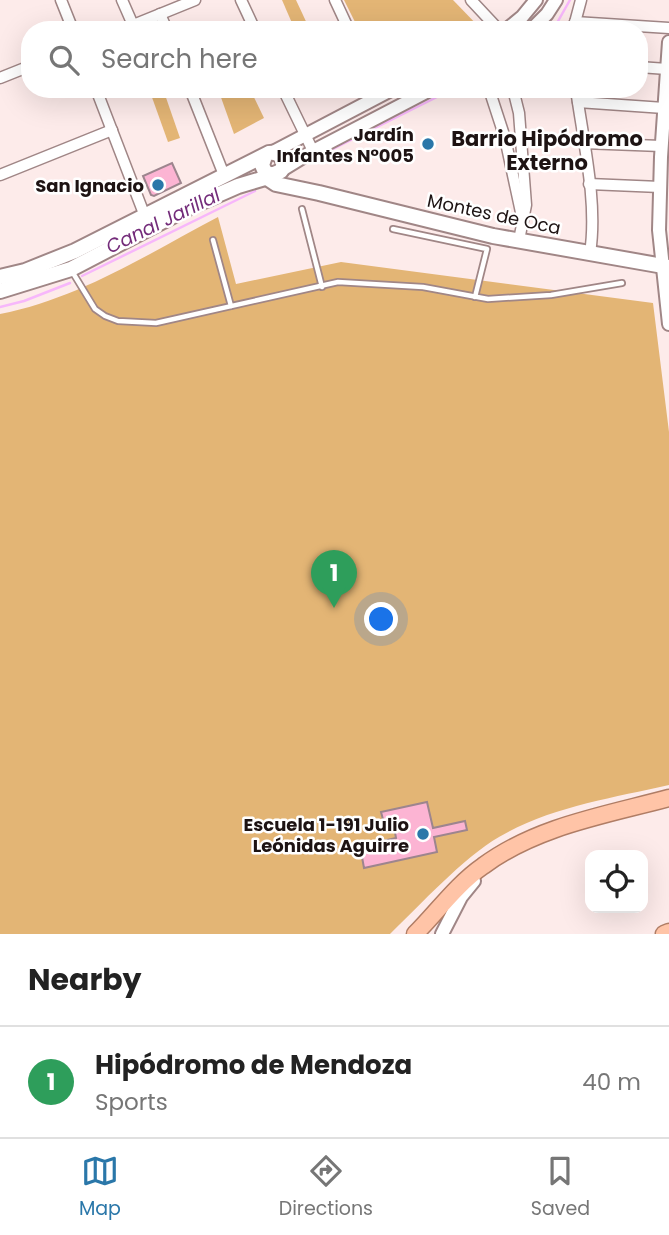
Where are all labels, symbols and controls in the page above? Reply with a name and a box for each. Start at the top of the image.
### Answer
search box [21,21,648,98]
icon: search [45,41,83,79]
text: Search here [101,41,258,77]
place label: Jardín Infantes N°005 [276,122,414,168]
district label: Barrio Hipódromo Externo [451,124,643,177]
marker: Jardín Infantes N°005 [420,136,436,152]
place label: San Ignacio [35,173,144,198]
marker: San Ignacio [150,177,166,193]
water label: Canal Jarillal [101,181,225,260]
street label: Montes de Oca [425,188,563,240]
pin: 1 [311,550,357,608]
your location [364,602,398,636]
place label: Escuela 1-191 Julio Leónidas Aguirre [244,812,409,858]
marker: Escuela 1-191 Julio Leónidas Aguirre [415,826,431,842]
map controls [585,850,648,913]
button: locate [585,850,648,913]
text: Nearby [28,958,142,1001]
text: Hipódromo de Mendoza [95,1047,412,1083]
text: 1 [47,1066,55,1098]
text: 40 m [582,1066,641,1098]
text: Sports [95,1086,168,1118]
tab: Map [79,1152,121,1223]
tab: Directions [279,1152,373,1223]
tab: Saved [531,1152,590,1223]

